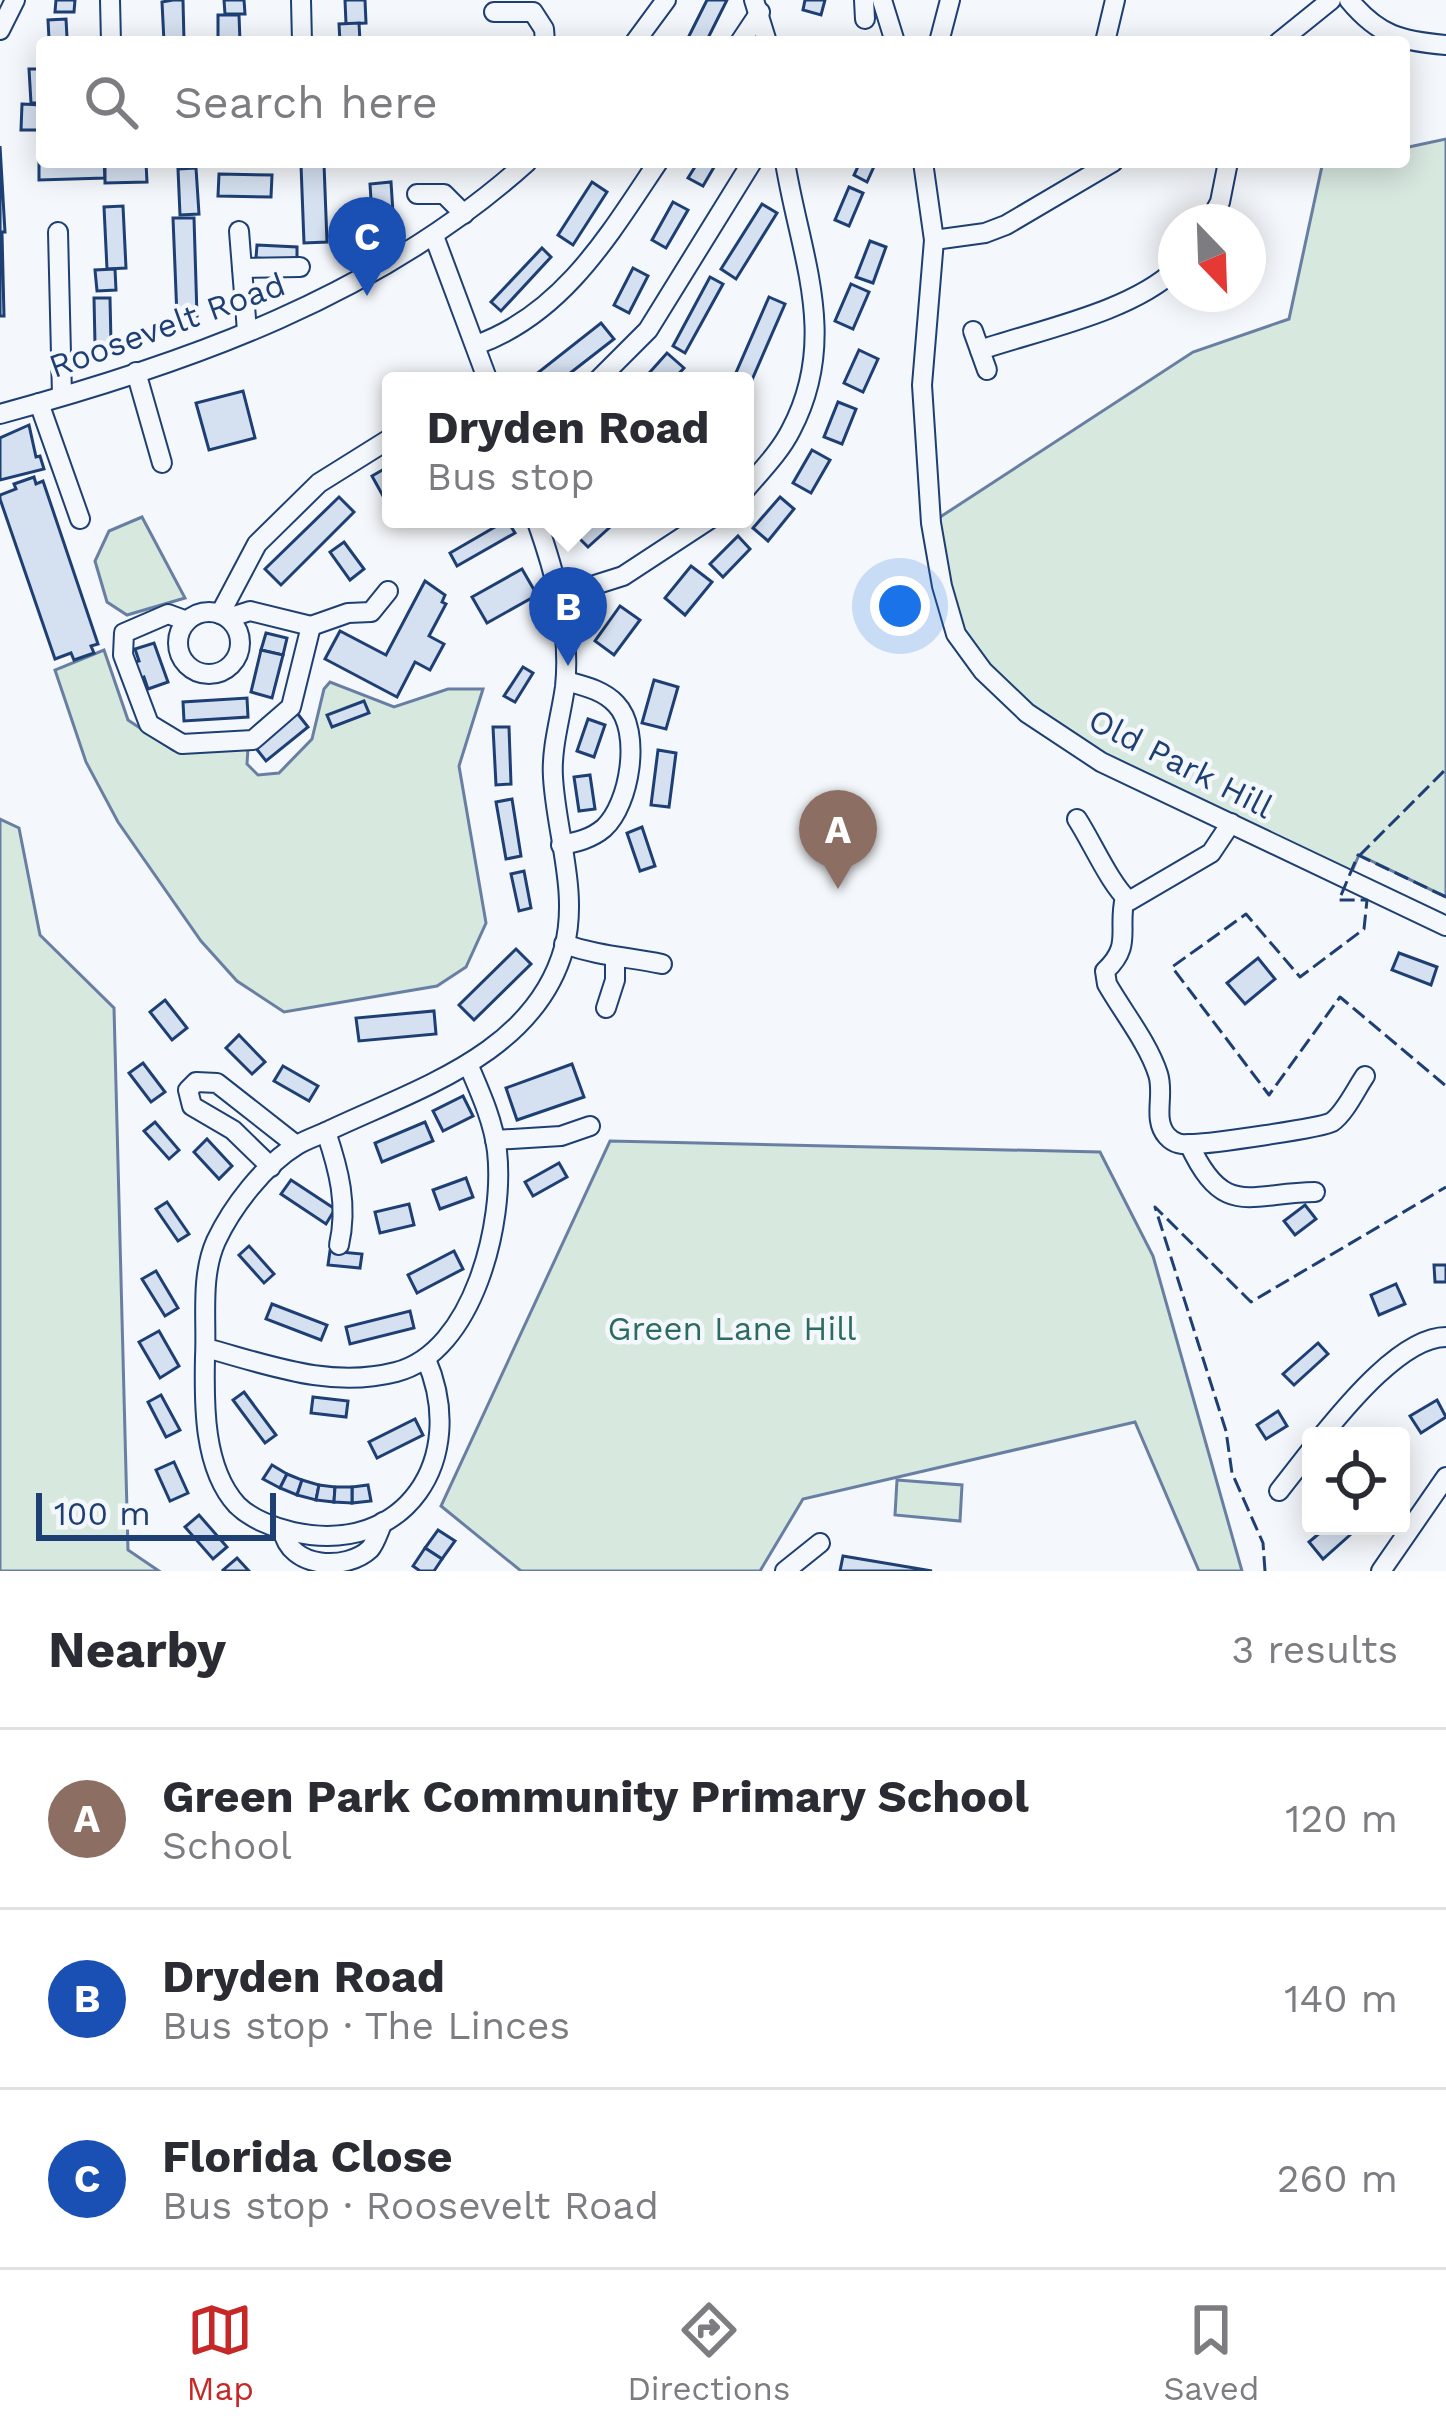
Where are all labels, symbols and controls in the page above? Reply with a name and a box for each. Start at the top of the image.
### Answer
search box [36,36,1410,168]
icon: search [78,69,144,135]
text: Search here [174,76,438,129]
pin: C [328,197,406,296]
north arrow [1158,204,1266,312]
street label: Roosevelt Road [44,264,290,386]
popup [382,372,754,528]
text: Dryden Road [426,401,710,454]
text: Bus stop [426,454,595,499]
pin: B [529,567,607,666]
your location [870,576,930,636]
street label: Old Park Hill [1082,700,1280,826]
pin: A [799,790,877,889]
park label: Green Lane Hill [608,1309,856,1348]
map controls [1302,1427,1410,1535]
button: locate [1302,1427,1410,1535]
scale bar [36,1487,276,1540]
text: 100 m [54,1494,151,1533]
text: Nearby [48,1620,226,1679]
text: 3 results [1232,1627,1398,1672]
text: Green Park Community Primary School [162,1770,1029,1823]
text: A [74,1796,100,1841]
text: 120 m [1285,1796,1398,1841]
text: School [162,1823,292,1868]
text: Dryden Road [162,1950,445,2003]
text: B [74,1976,100,2021]
text: 140 m [1284,1976,1398,2021]
text: Bus stop · The Linces [162,2003,570,2048]
text: Florida Close [162,2130,453,2183]
text: C [74,2156,100,2201]
text: 260 m [1277,2156,1398,2201]
text: Bus stop · Roosevelt Road [162,2183,659,2228]
tab: Map [187,2297,254,2408]
tab: Directions [627,2297,790,2408]
tab: Saved [1164,2297,1259,2408]

